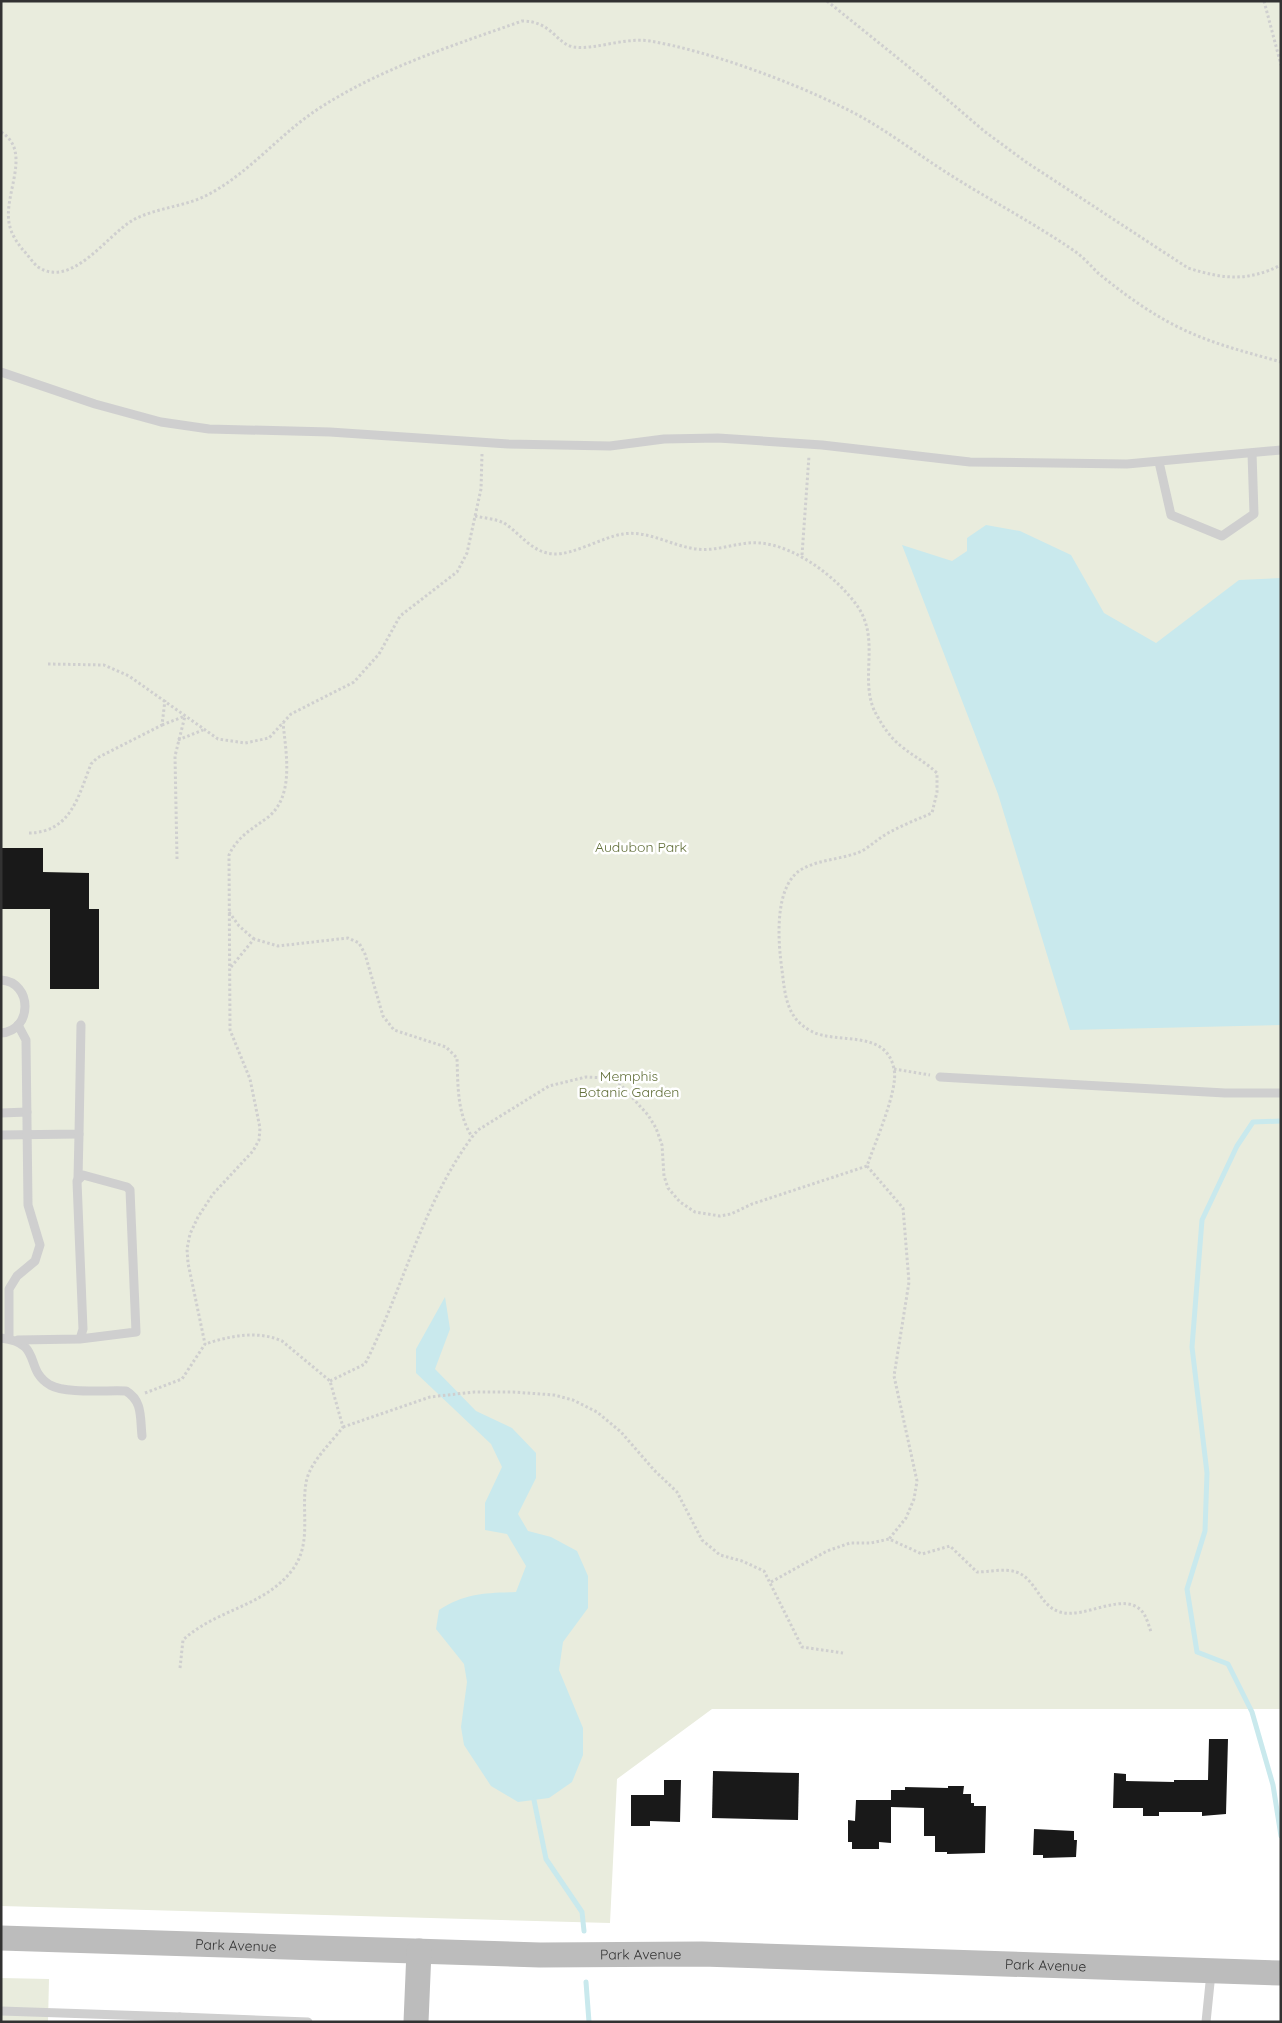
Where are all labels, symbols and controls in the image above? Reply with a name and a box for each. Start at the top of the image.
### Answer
park label: Audubon Park [595,838,687,856]
park label: Memphis Botanic Garden [579,1067,679,1101]
street label: Park Avenue [195,1935,277,1956]
street label: Park Avenue [600,1945,682,1964]
street label: Park Avenue [1005,1955,1087,1976]

